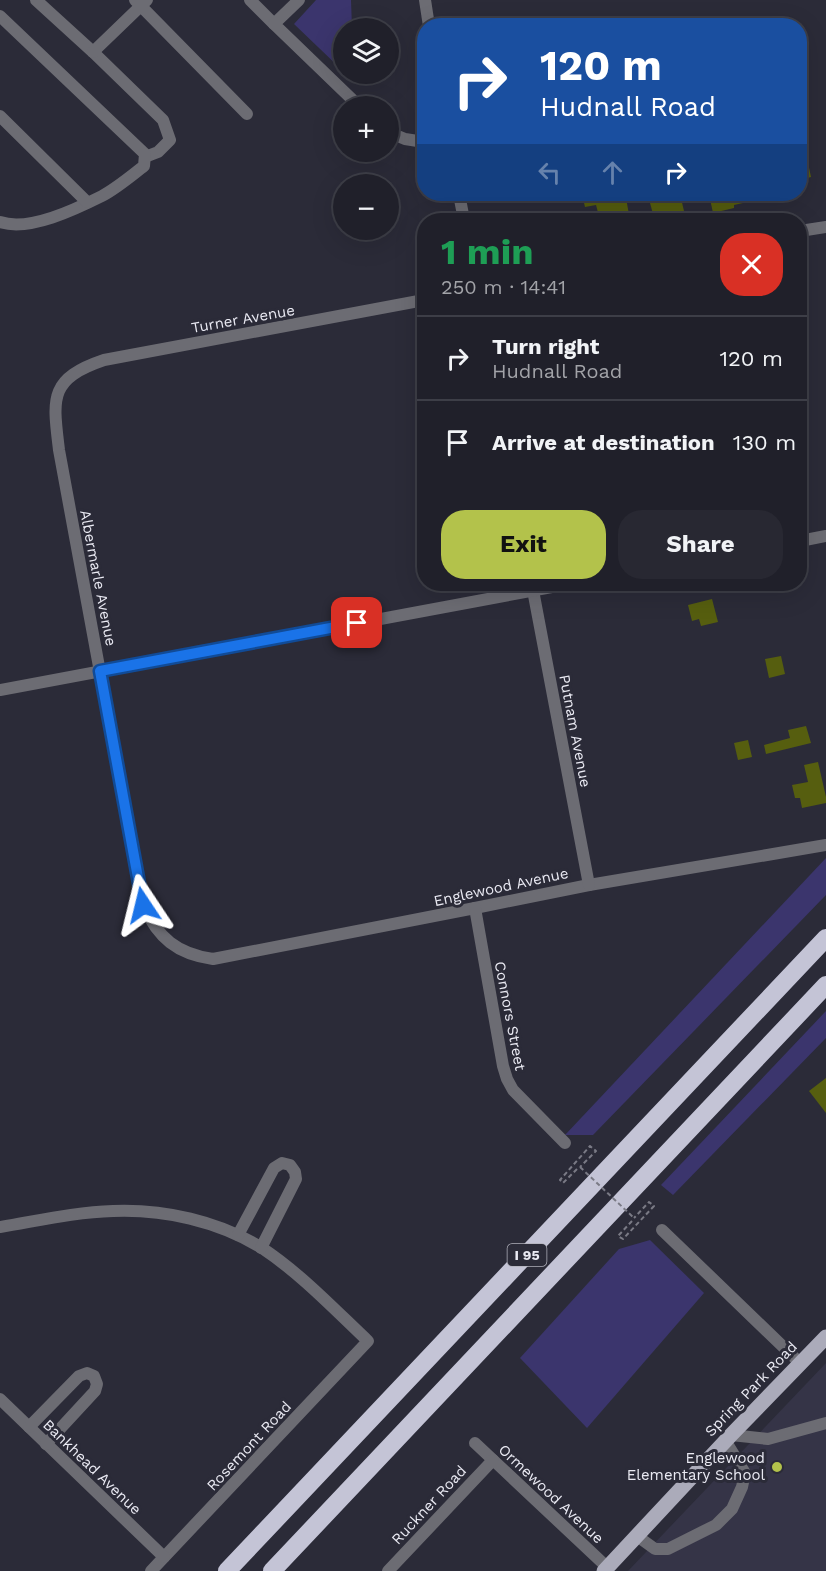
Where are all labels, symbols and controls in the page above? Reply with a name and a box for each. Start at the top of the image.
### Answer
map controls [333,18,399,240]
button: layers [333,18,399,84]
text: 120 m [540,41,662,90]
icon: right [441,42,519,120]
text: Hudnall Road [540,91,716,123]
button: + [333,96,399,162]
icon: left [533,156,566,189]
icon: ahead [596,156,629,189]
icon: right [659,156,692,189]
button: − [333,174,399,240]
text: 1 min [441,231,533,273]
button: close [720,233,783,296]
text: 250 m · 14:41 [441,275,566,299]
street label: Turner Avenue [190,301,296,337]
text: Turn right [492,334,599,359]
icon: right [441,342,474,375]
text: 120 m [719,346,783,371]
text: Hudnall Road [492,359,622,383]
icon: arrive [441,426,474,459]
text: Arrive at destination [492,430,715,455]
text: 130 m [733,430,796,455]
street label: Albermarle Avenue [76,508,120,648]
button: Exit [441,510,606,579]
button: Share [618,510,783,579]
pin [331,597,382,648]
icon: arrive [340,606,373,639]
street label: Putnam Avenue [555,673,595,789]
street label: Englewood Avenue [432,864,570,910]
position arrow [111,873,175,937]
street label: Connors Street [491,960,530,1073]
road number: I 95 [508,1244,546,1266]
street label: Spring Park Road [701,1338,801,1440]
street label: Rosemont Road [203,1398,295,1494]
street label: Bankhead Avenue [39,1416,145,1518]
street label: Ormewood Avenue [495,1441,607,1547]
place label: Englewood Elementary School [627,1449,765,1484]
marker: Englewood Elementary School [770,1460,784,1474]
street label: Ruckner Road [388,1462,470,1548]

